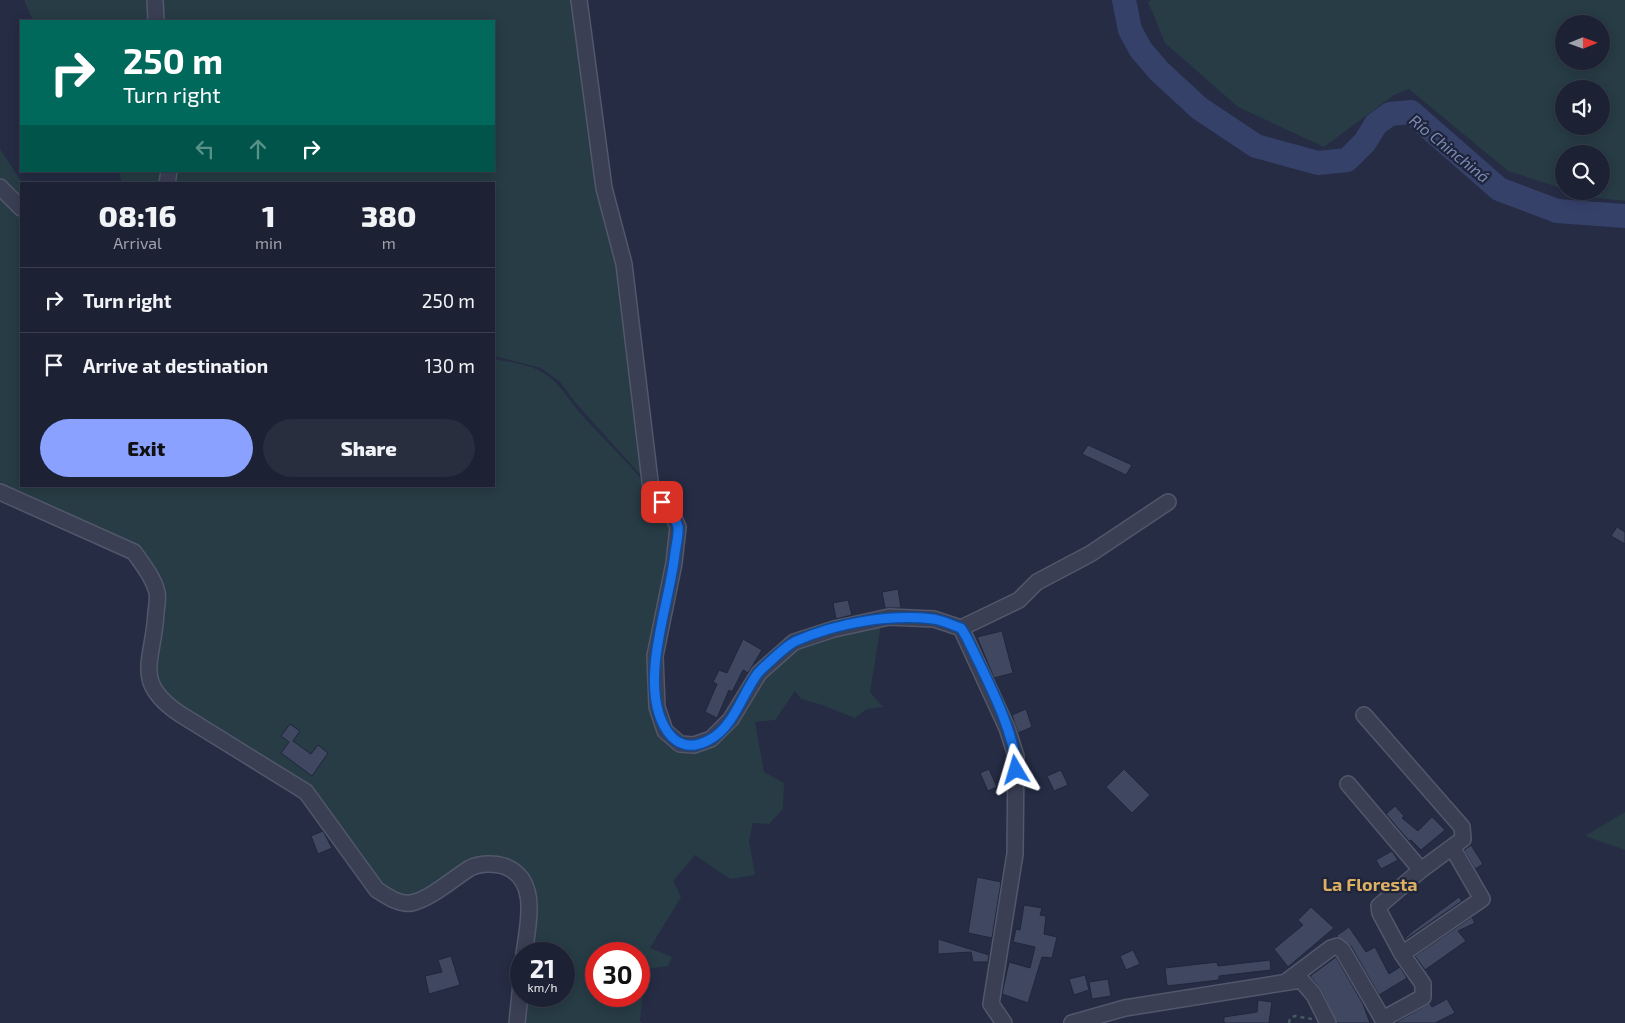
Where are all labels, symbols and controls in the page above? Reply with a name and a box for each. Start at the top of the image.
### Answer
north arrow [1555,15,1610,70]
map controls [1555,15,1610,200]
text: 250 m [123,39,223,81]
icon: right [40,40,105,105]
button: sound [1555,80,1610,135]
text: Turn right [123,81,221,107]
water label: Río Chinchiná [1406,110,1494,186]
icon: left [191,135,219,163]
icon: ahead [244,135,272,163]
icon: right [297,135,325,163]
button: search [1555,145,1610,200]
text: 08:16 [99,197,176,233]
text: 1 [262,197,275,233]
text: 380 [361,197,416,233]
text: Arrival [113,233,162,252]
text: min [255,233,282,252]
text: m [382,233,396,252]
icon: right [40,286,68,314]
text: Turn right [83,289,171,312]
text: 250 m [422,289,475,312]
icon: arrive [40,351,68,379]
text: Arrive at destination [83,354,268,377]
text: 130 m [425,354,475,377]
button: Exit [40,419,253,477]
button: Share [263,419,475,477]
pin [641,481,683,523]
icon: arrive [648,488,676,516]
position arrow [989,743,1041,795]
district label: La Floresta [1322,873,1418,895]
speed limit sign: 30 [585,942,650,1007]
text: 21 [530,953,555,983]
text: km/h [528,980,557,994]

